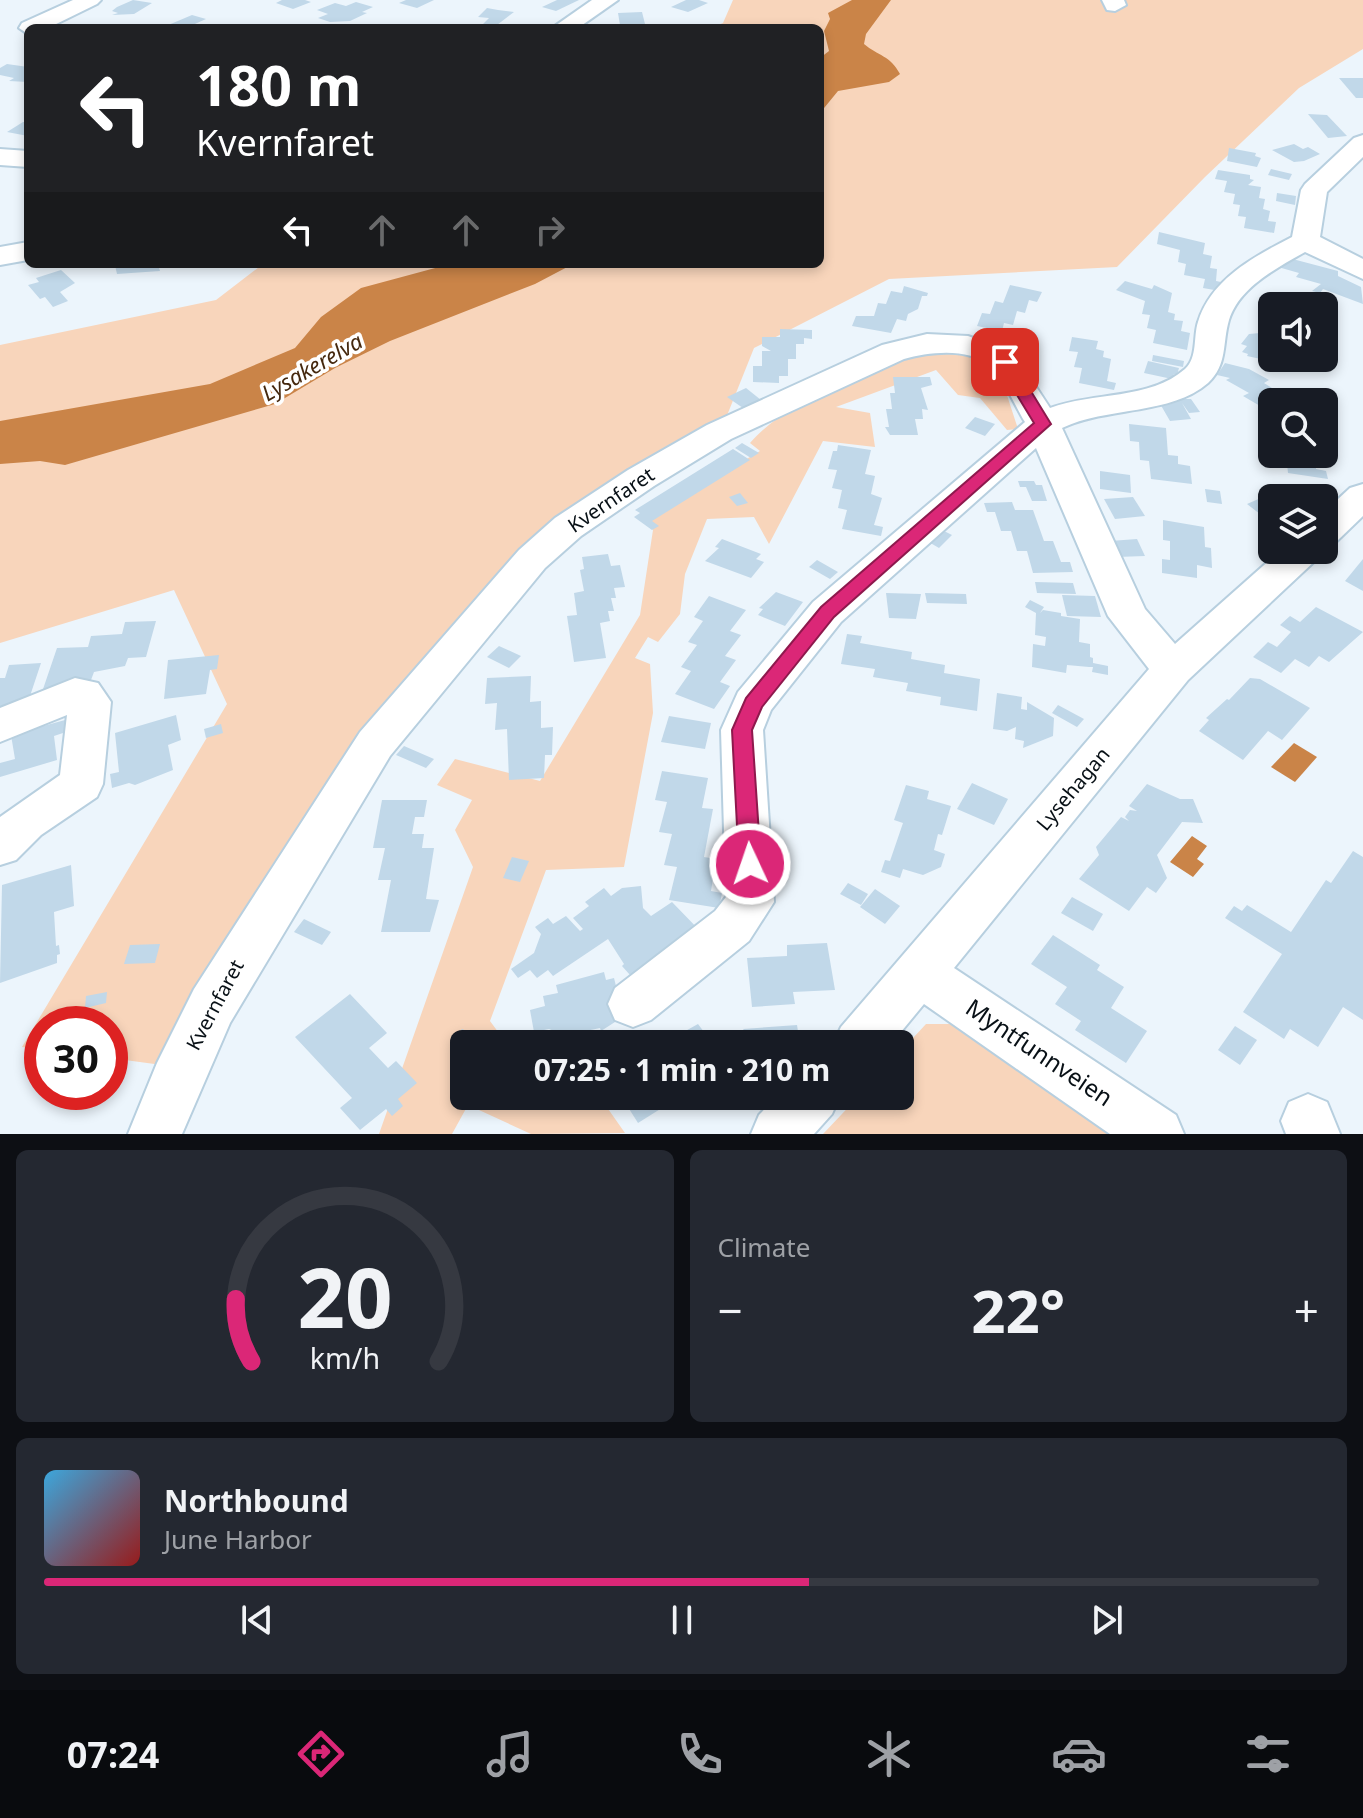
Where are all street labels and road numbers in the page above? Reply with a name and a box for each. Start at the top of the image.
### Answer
street label: Kvernfaret [562,461,659,538]
street label: Lysehagan [1030,741,1115,836]
street label: Kvernfaret [179,955,250,1055]
street label: Myntfunnveien [960,990,1120,1113]

